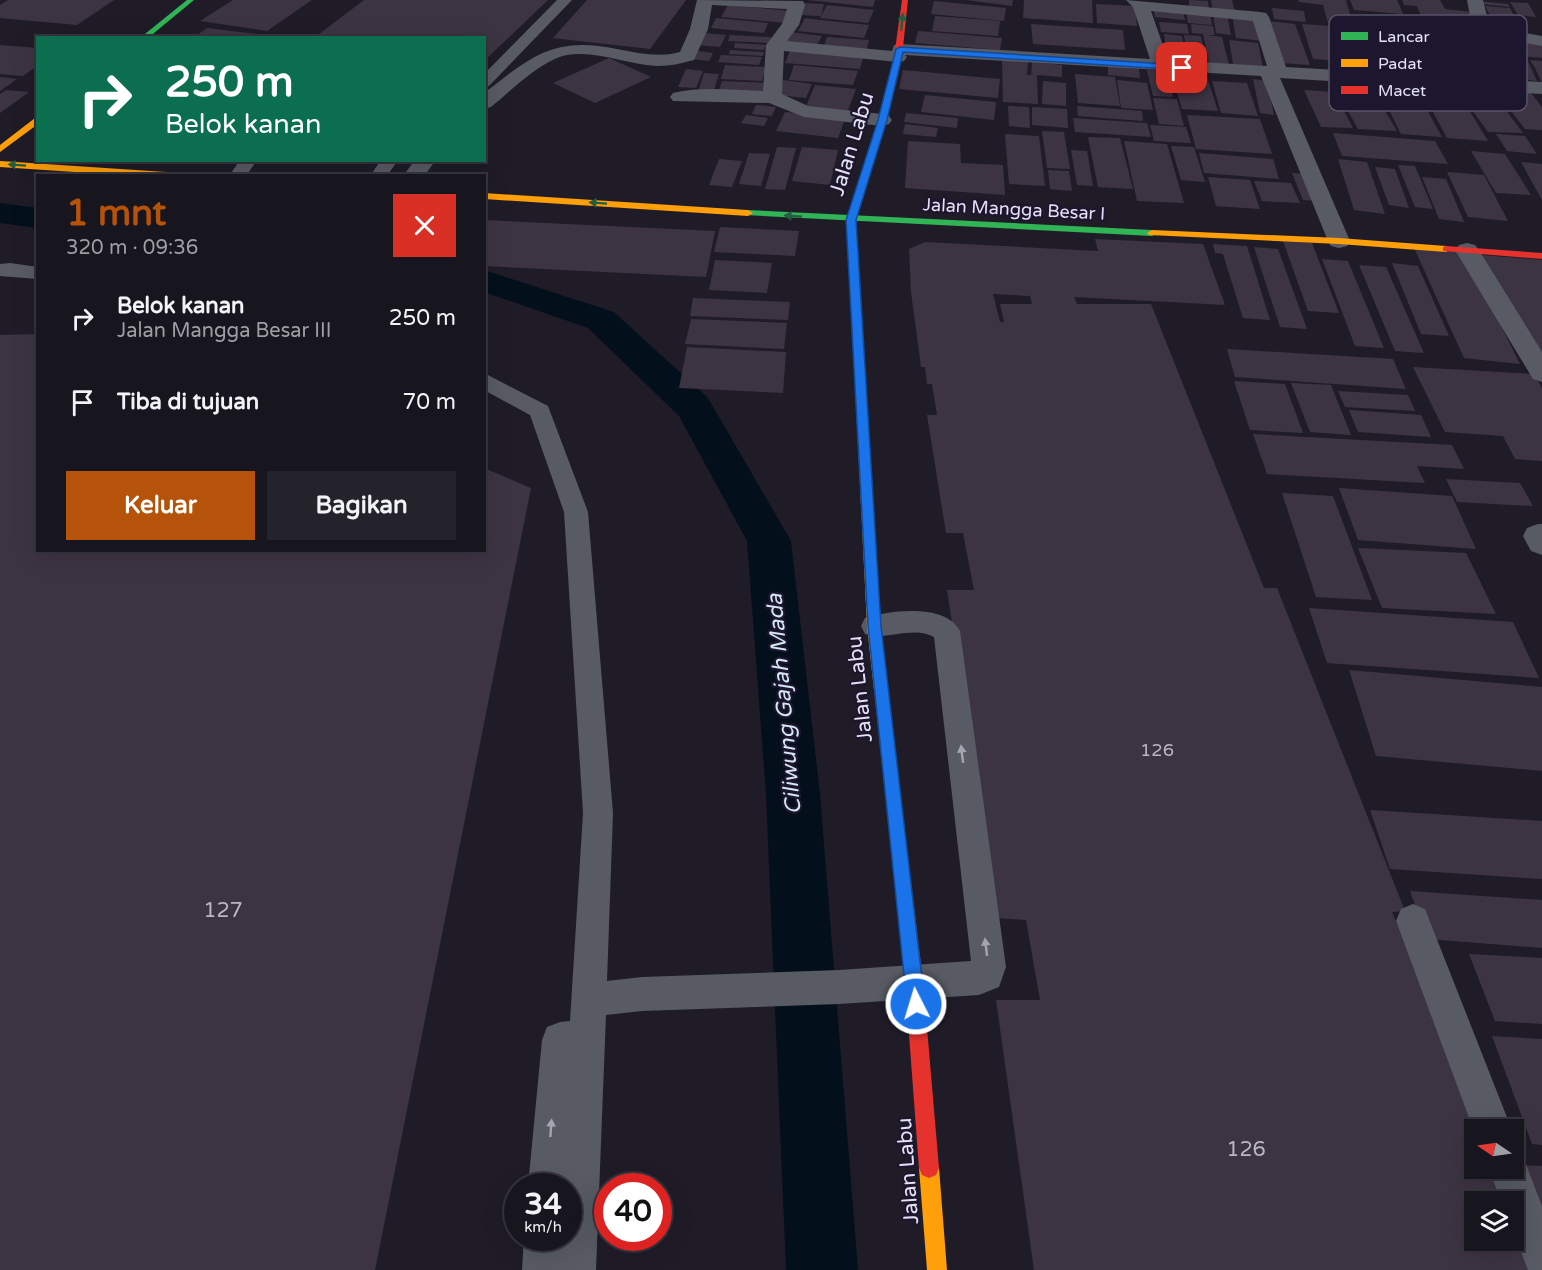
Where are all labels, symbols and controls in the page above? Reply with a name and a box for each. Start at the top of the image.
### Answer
one-way arrow [897,12,907,31]
legend [1329,15,1527,111]
text: Lancar [1378,27,1430,47]
pin [1156,42,1207,93]
icon: arrive [1165,51,1198,84]
text: Padat [1378,54,1422,74]
text: 250 m [165,57,294,108]
icon: right [66,60,144,138]
text: Macet [1378,81,1426,101]
street label: Jalan Labu [824,89,880,199]
text: Belok kanan [165,108,321,141]
one-way arrow [8,160,27,170]
text: 1 mnt [66,192,166,235]
street label: Jalan Mangga Besar I [922,193,1106,225]
button: close [393,194,456,257]
one-way arrow [588,199,607,208]
one-way arrow [783,211,802,221]
text: 320 m · 09:36 [66,236,198,260]
text: Belok kanan [117,293,244,319]
icon: right [66,302,99,335]
text: 250 m [389,305,456,331]
text: Jalan Mangga Besar III [117,319,331,343]
icon: arrive [66,386,99,419]
text: Tiba di tujuan [117,389,259,415]
text: 70 m [402,389,456,415]
button: Keluar [66,471,255,540]
button: Bagikan [267,471,456,540]
water label: Ciliwung Gajah Mada [761,592,807,815]
street label: Jalan Labu [842,635,878,743]
house number: 126 [1140,739,1174,761]
one-way arrow [958,744,967,763]
house number: 127 [203,898,243,923]
one-way arrow [981,938,991,957]
position arrow [884,972,948,1036]
street label: Jalan Labu [892,1117,924,1225]
one-way arrow [547,1119,556,1138]
north arrow [1464,1119,1524,1179]
map controls [1464,1119,1524,1251]
house number: 126 [1226,1137,1266,1162]
speed limit sign: 40 [594,1173,672,1251]
text: 34 [524,1186,562,1223]
button: layers [1464,1191,1524,1251]
text: km/h [524,1218,562,1236]

